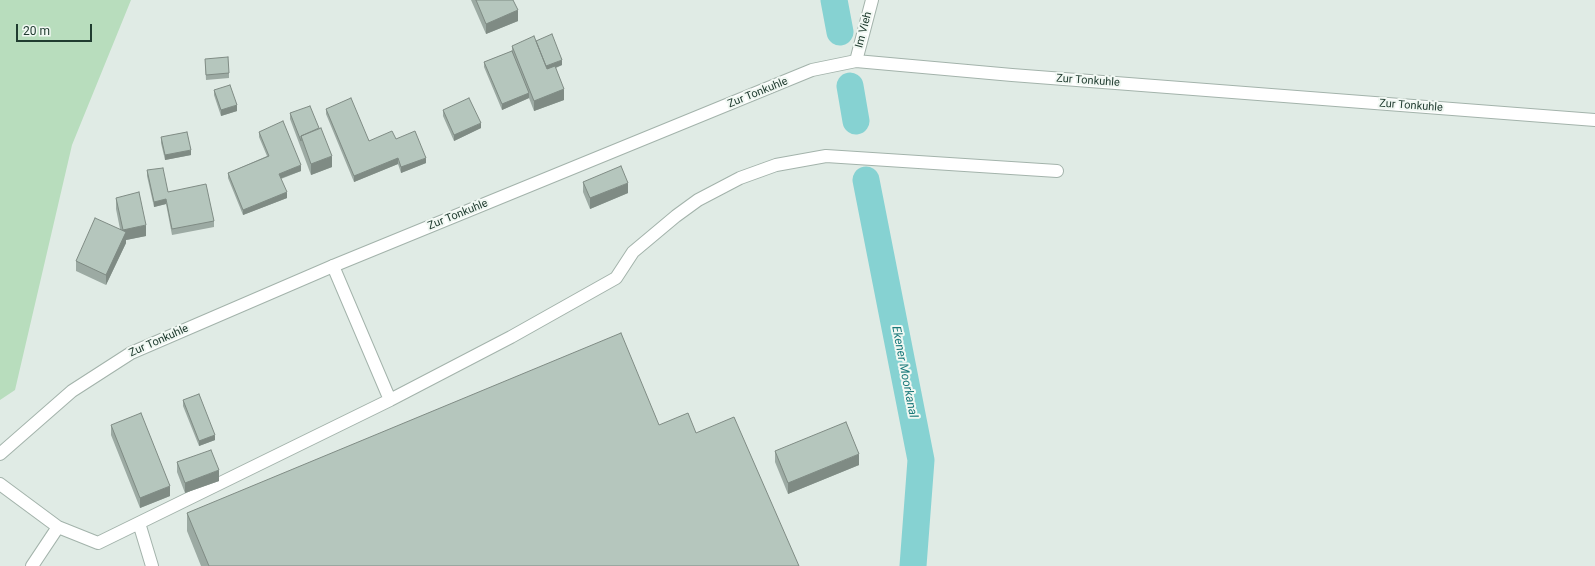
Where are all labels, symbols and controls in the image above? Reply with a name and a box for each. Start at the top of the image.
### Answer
street label: Im Vieh [853,10,875,50]
scale bar [18,16,94,42]
text: 20 m [23,24,50,38]
street label: Zur Tonkuhle [1056,72,1120,90]
street label: Zur Tonkuhle [726,75,790,111]
street label: Zur Tonkuhle [1379,97,1443,115]
street label: Zur Tonkuhle [426,197,490,233]
street label: Zur Tonkuhle [127,322,191,360]
water label: Ekener Moorkanal [888,325,920,419]

